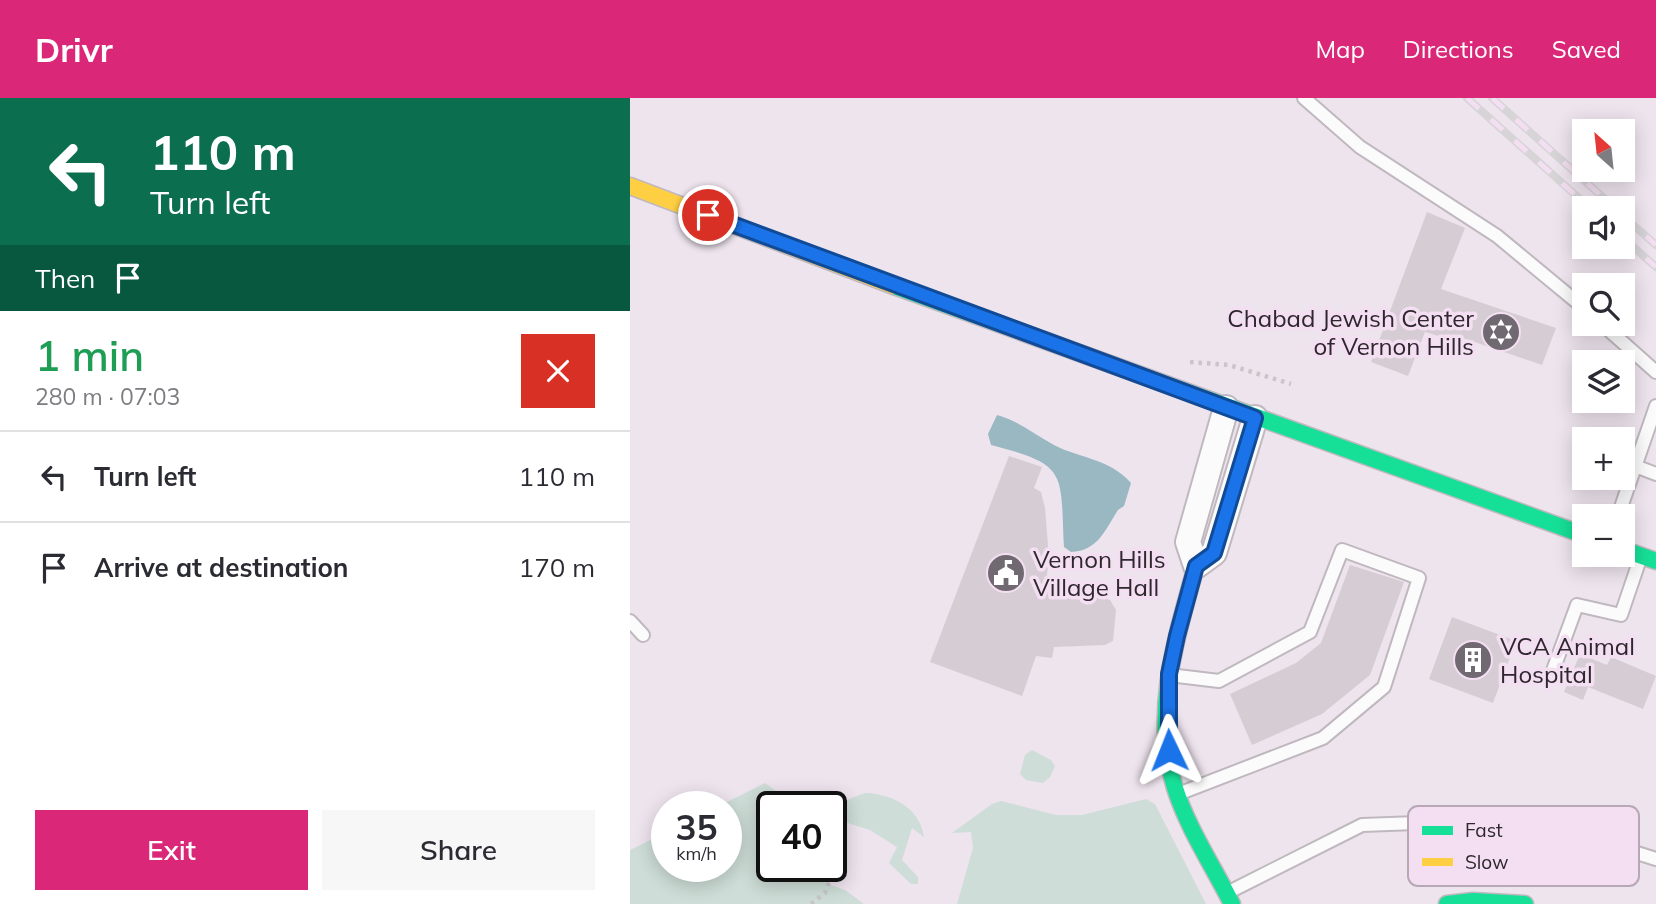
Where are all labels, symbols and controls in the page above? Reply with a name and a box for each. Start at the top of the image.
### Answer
text: Drivr [35,29,113,70]
text: Map [1315,34,1365,64]
text: Directions [1403,34,1514,64]
text: Saved [1552,34,1621,64]
north arrow [1572,119,1634,182]
map controls [1572,119,1635,567]
text: 110 m [150,121,296,182]
icon: left [35,126,126,217]
text: Turn left [150,182,270,222]
pin [678,185,738,245]
icon: arrive [689,196,727,234]
button: sound [1572,196,1635,259]
icon: arrive [109,259,147,297]
text: Then [35,262,95,295]
button: search [1572,273,1635,336]
place label: Chabad Jewish Center of Vernon Hills [1227,303,1474,361]
synagogue icon: Chabad Jewish Center of Vernon Hills [1480,311,1522,353]
text: 1 min [35,329,144,382]
button: close [521,334,595,408]
button: layers [1572,350,1635,413]
text: 280 m · 07:03 [35,382,180,411]
button: + [1572,427,1635,490]
icon: left [35,458,73,496]
text: Turn left [94,460,196,493]
text: 110 m [519,460,595,493]
button: − [1572,504,1635,567]
place label: Vernon Hills Village Hall [1033,544,1166,602]
icon: arrive [35,549,73,587]
text: Arrive at destination [94,551,349,584]
text: 170 m [519,551,595,584]
public building icon: Vernon Hills Village Hall [985,552,1027,594]
place label: VCA Animal Hospital [1500,631,1635,689]
building icon: VCA Animal Hospital [1452,639,1494,681]
position arrow [1132,713,1206,787]
speed limit sign: 40 [756,791,847,882]
text: 35 [675,805,718,849]
legend [1408,806,1639,886]
button: Exit [35,810,308,890]
button: Share [322,810,595,890]
text: Fast [1465,818,1503,842]
text: km/h [676,842,717,865]
text: Slow [1465,850,1509,874]

